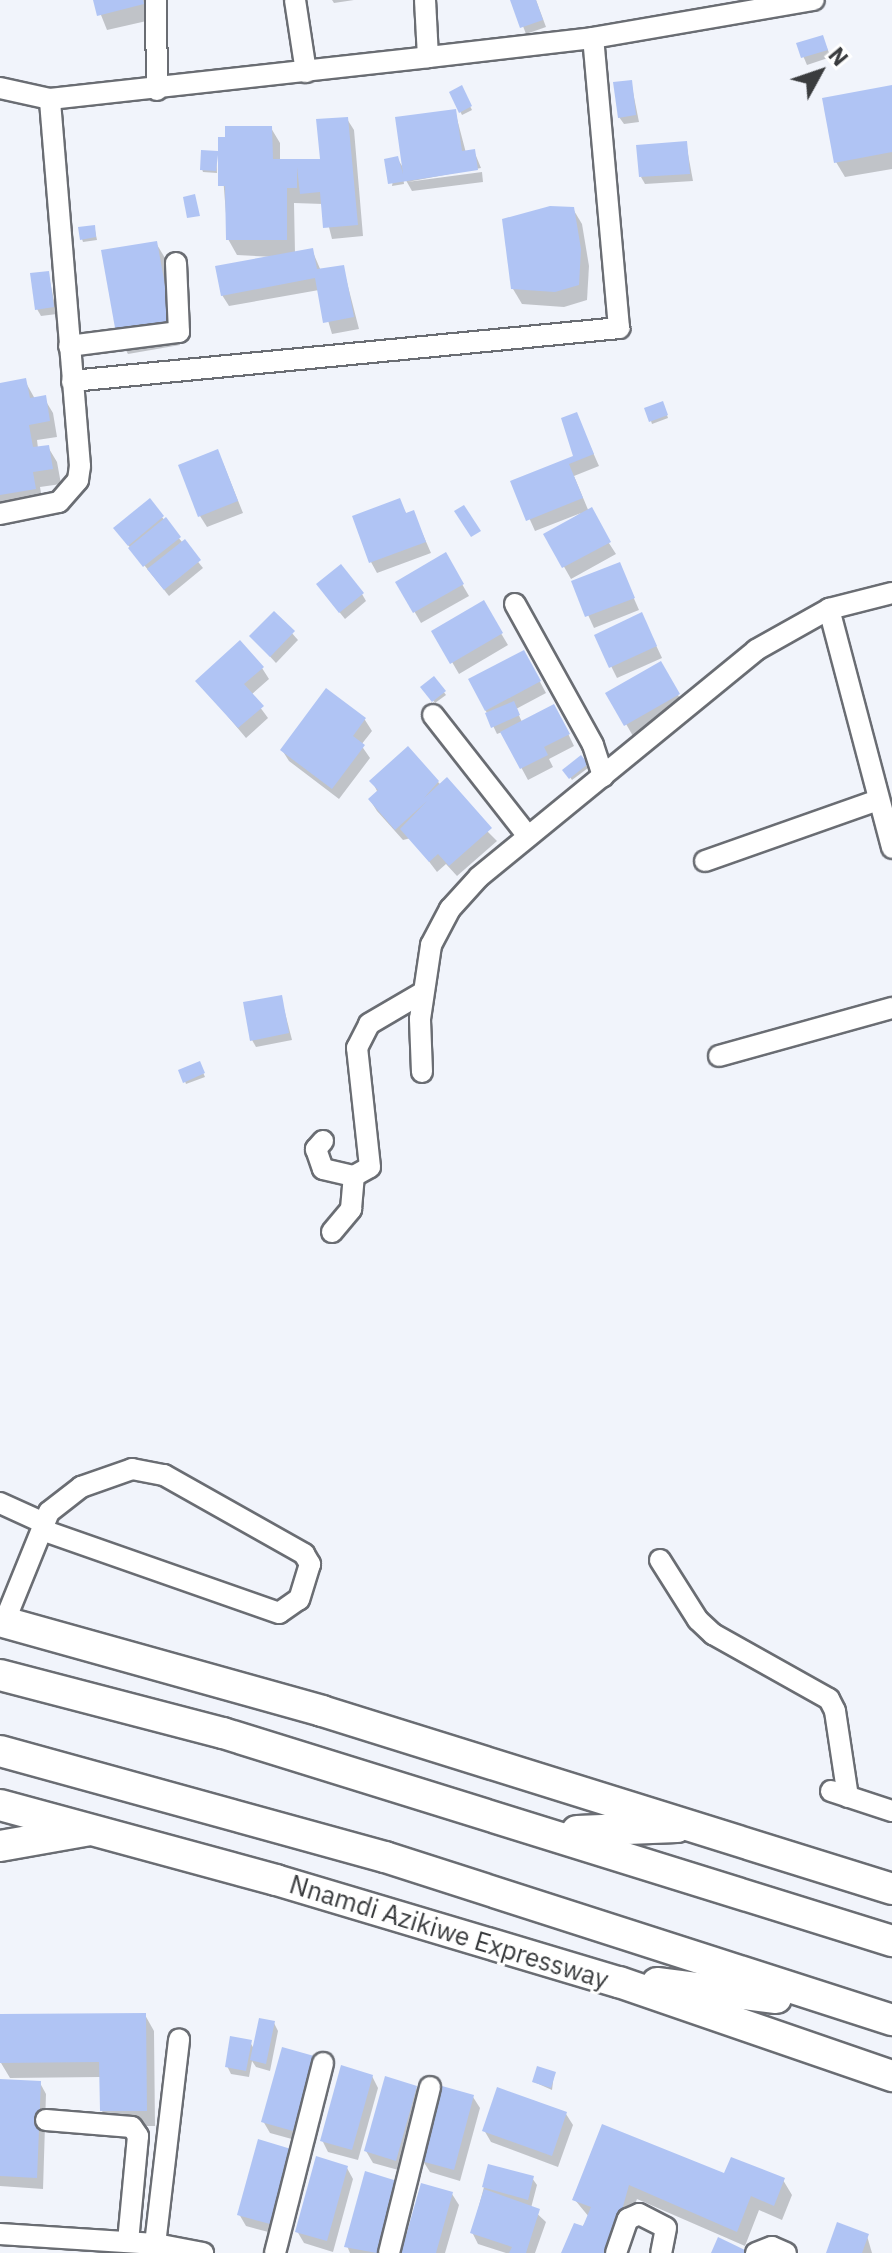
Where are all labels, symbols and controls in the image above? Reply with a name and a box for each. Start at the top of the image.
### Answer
north arrow [780,32,860,112]
text: N [823,41,855,72]
street label: Nnamdi Azikiwe Expressway [286,1869,612,1995]

